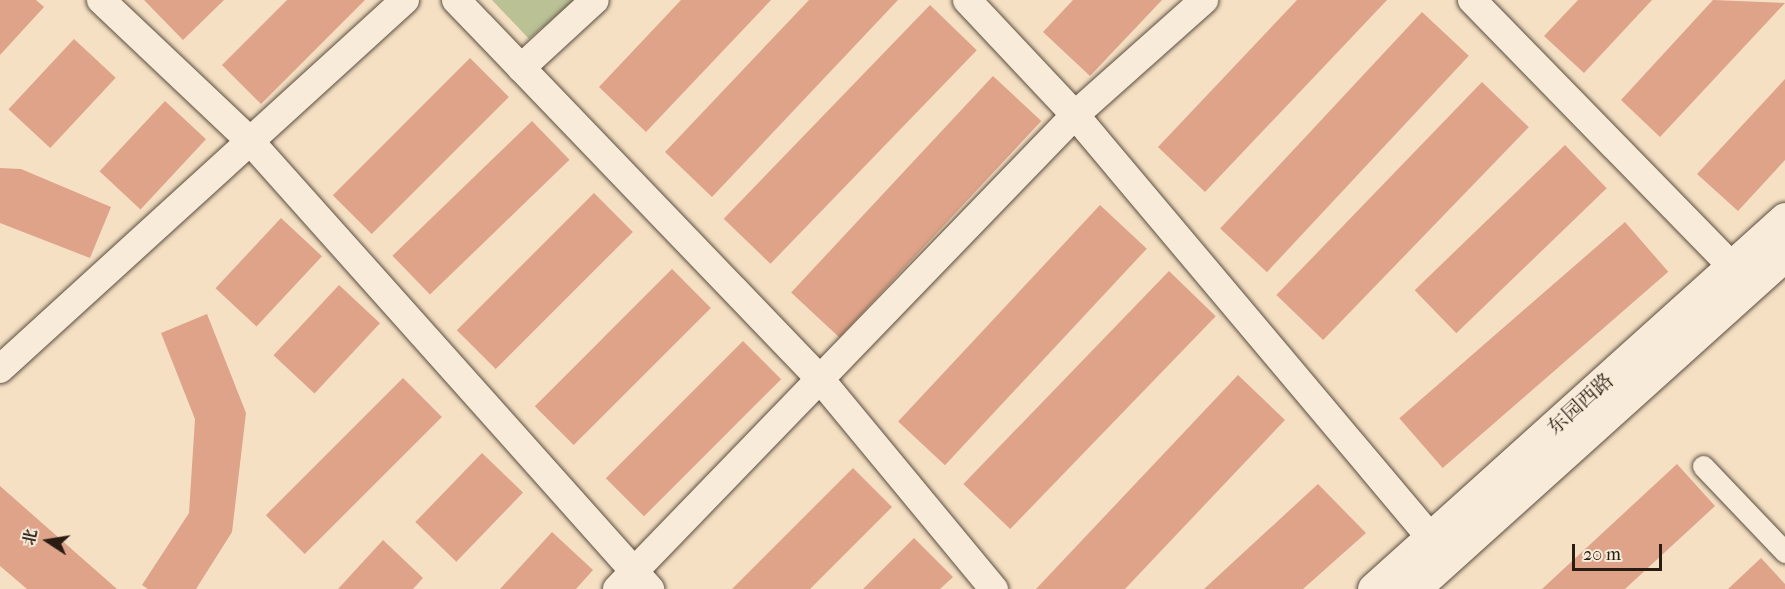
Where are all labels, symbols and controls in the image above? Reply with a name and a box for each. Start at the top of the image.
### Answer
street label: 东园西路 [1542,368,1618,440]
north arrow [18,511,78,571]
text: 北 [19,527,41,547]
scale bar [1575,532,1665,570]
text: 20 m [1583,544,1621,565]

